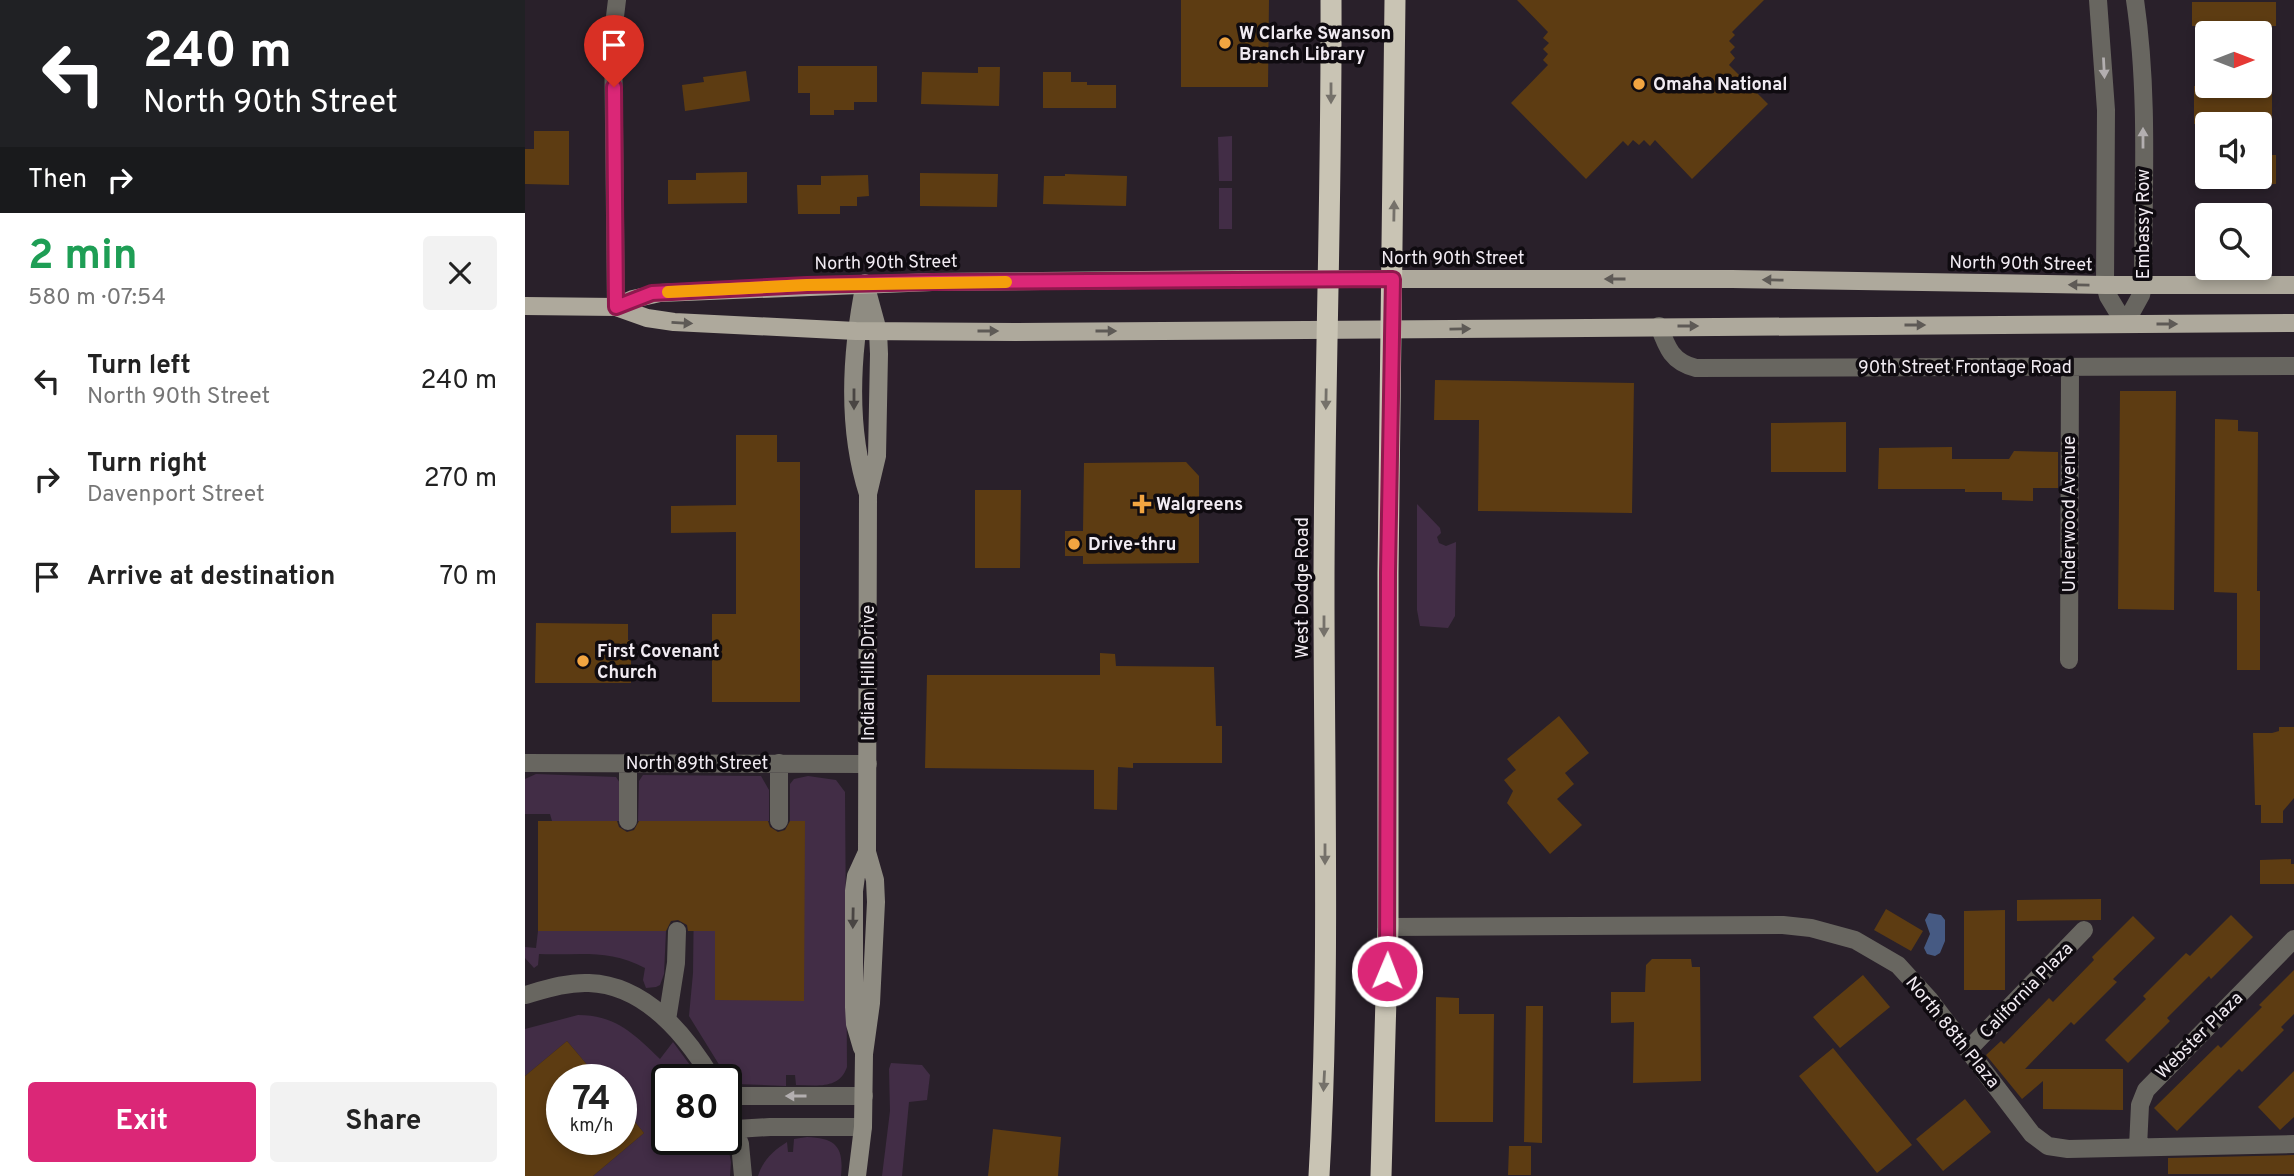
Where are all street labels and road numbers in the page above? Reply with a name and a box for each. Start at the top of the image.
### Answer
street label: Embassy Row [2133,169,2156,279]
street label: North 90th Street [1381,248,1525,271]
street label: North 90th Street [814,251,958,276]
street label: North 90th Street [1949,252,2093,277]
street label: 90th Street Frontage Road [1858,357,2072,380]
street label: Underwood Avenue [2059,436,2082,592]
street label: West Dodge Road [1292,517,1315,659]
street label: Indian Hills Drive [858,605,881,741]
street label: North 89th Street [626,753,768,776]
street label: California Plaza [1975,938,2079,1044]
street label: North 88th Plaza [1900,972,2004,1094]
street label: Webster Plaza [2151,987,2249,1085]

